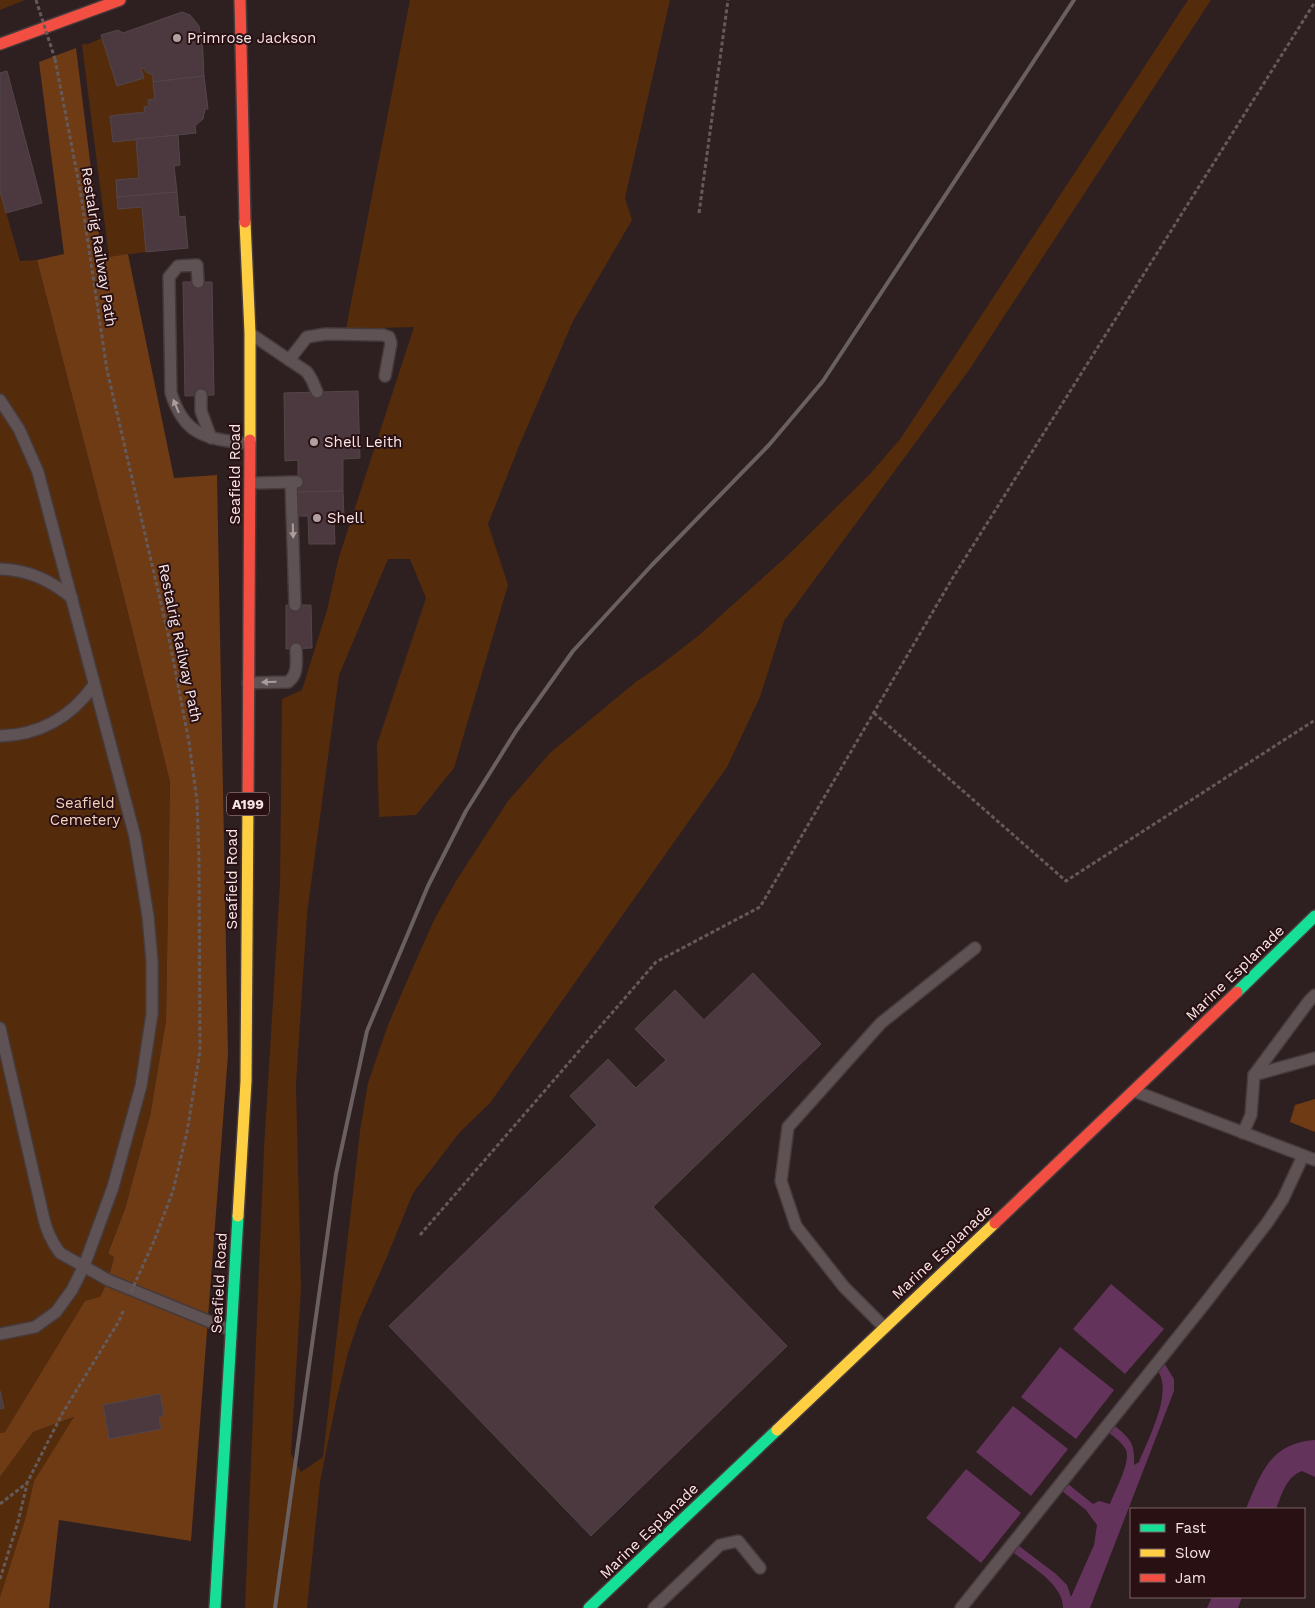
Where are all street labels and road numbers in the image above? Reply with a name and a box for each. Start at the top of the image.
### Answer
street label: Restalrig Railway Path [77,166,121,328]
street label: Seafield Road [226,424,244,524]
street label: Restalrig Railway Path [154,562,206,724]
road number: A199 [227,792,269,816]
street label: Seafield Road [223,829,241,929]
street label: Marine Esplanade [1182,921,1288,1025]
street label: Marine Esplanade [888,1201,996,1303]
street label: Seafield Road [207,1232,231,1334]
street label: Marine Esplanade [596,1479,702,1583]

